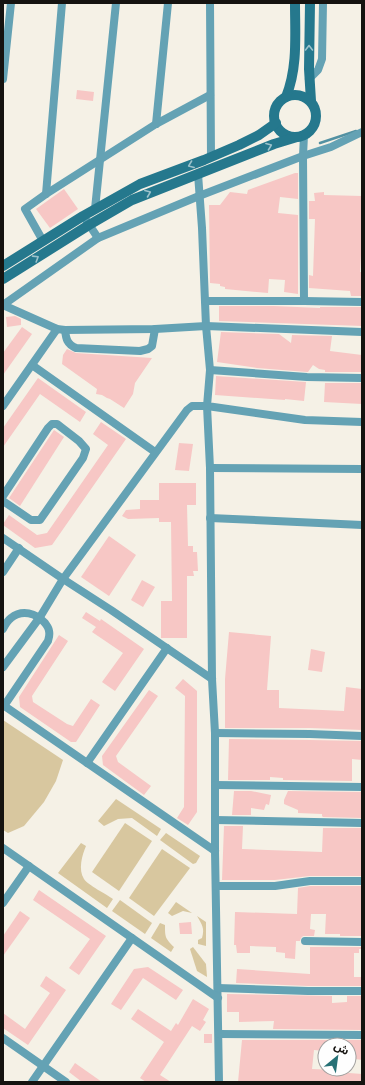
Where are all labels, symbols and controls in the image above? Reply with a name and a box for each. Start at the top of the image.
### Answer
one-way arrow [305,45,313,51]
one-way arrow [266,142,273,150]
one-way arrow [187,161,194,169]
one-way arrow [145,189,152,197]
one-way arrow [32,255,39,263]
north arrow [317,1037,357,1077]
text: ش [332,1039,351,1058]

